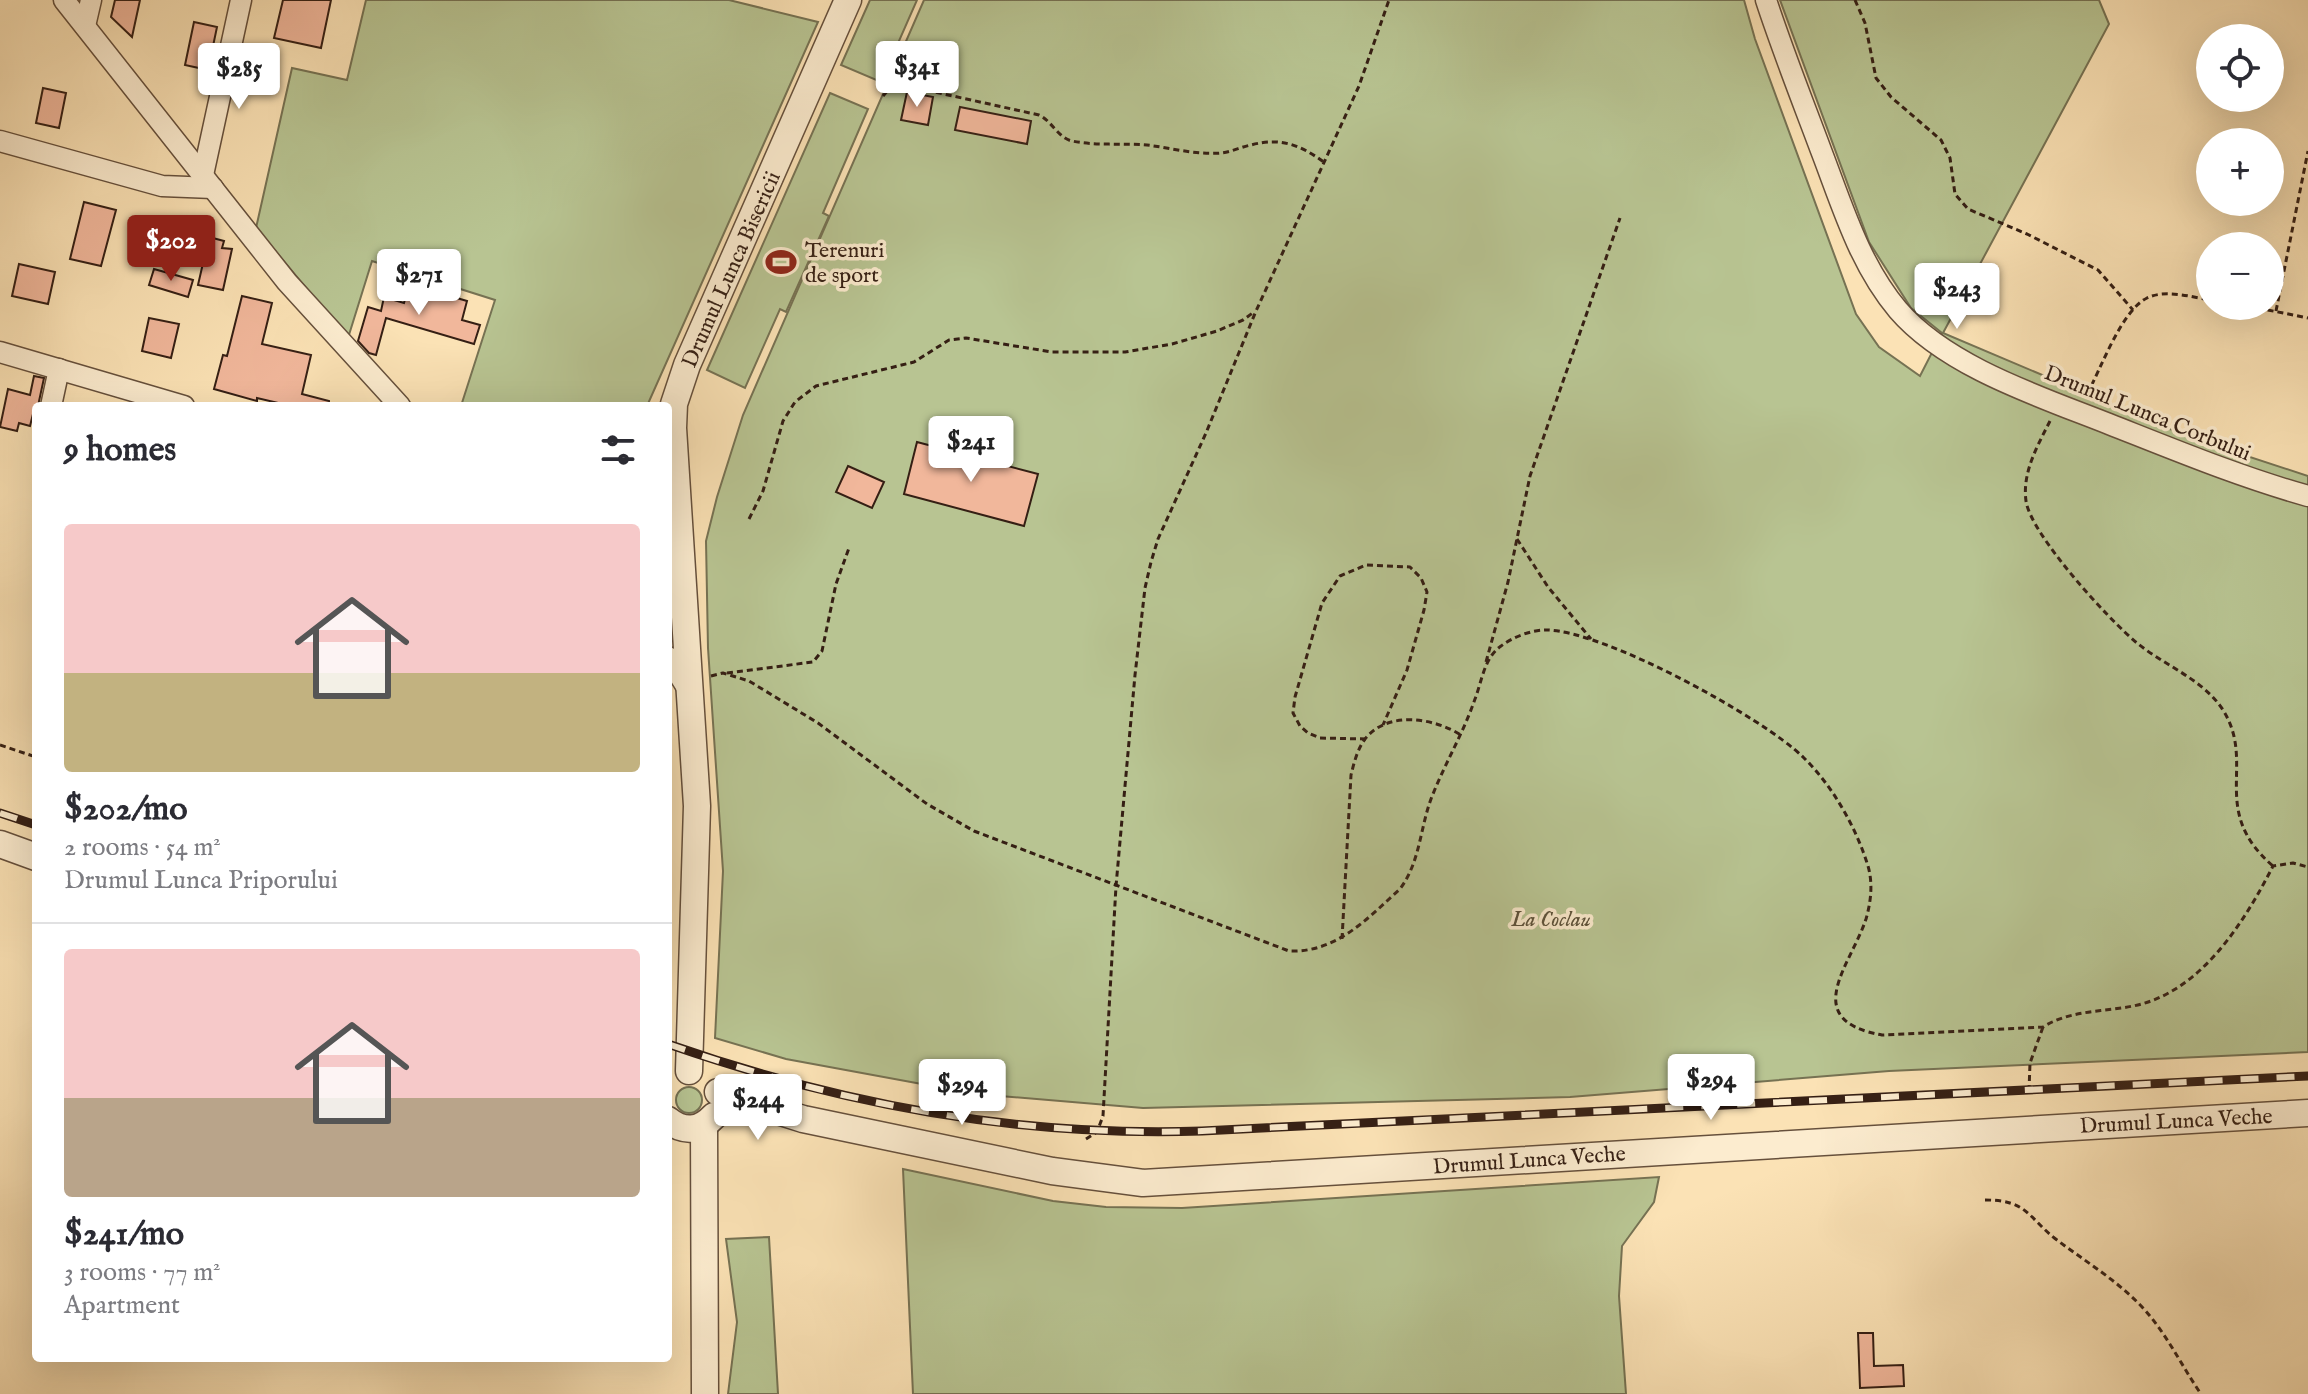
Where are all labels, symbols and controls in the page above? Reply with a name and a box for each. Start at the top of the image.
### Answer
map controls [2196,24,2284,320]
button: locate [2196,24,2284,112]
pin: $341 [870,41,964,109]
pin: $285 [192,43,286,111]
text: $341 [894,50,940,83]
text: $285 [216,52,262,85]
button: + [2196,128,2284,216]
street label: Drumul Lunca Bisericii [676,167,788,372]
pin: $202 [124,215,218,283]
text: $202 [145,224,197,257]
button: − [2196,232,2284,320]
place label: Terenuri de sport [805,237,884,290]
sports icon: Terenuri de sport [764,245,798,279]
pin: $271 [372,249,466,317]
text: $271 [395,258,443,291]
pin: $243 [1910,263,2004,331]
text: $243 [1932,272,1982,305]
street label: Drumul Lunca Corbului [2040,360,2255,468]
pin: $241 [924,416,1018,484]
text: $241 [946,425,996,458]
icon: filters [596,428,640,472]
text: 9 homes [64,429,176,472]
icon: home [280,576,424,720]
text: $202/mo [64,788,187,831]
text: 2 rooms · 54 m² [64,831,221,864]
text: Drumul Lunca Priporului [64,864,338,897]
park label: La Coclau [1510,906,1591,934]
icon: home [280,1001,424,1145]
pin: $294 [1664,1054,1758,1122]
pin: $294 [915,1059,1009,1127]
text: $294 [1686,1063,1736,1096]
text: $294 [937,1068,987,1101]
pin: $244 [711,1074,805,1142]
text: $244 [732,1083,784,1116]
street label: Drumul Lunca Veche [2079,1103,2273,1141]
street label: Drumul Lunca Veche [1432,1140,1627,1182]
text: $241/mo [64,1213,184,1256]
text: 3 rooms · 77 m² [64,1256,221,1289]
text: Apartment [64,1289,180,1322]

